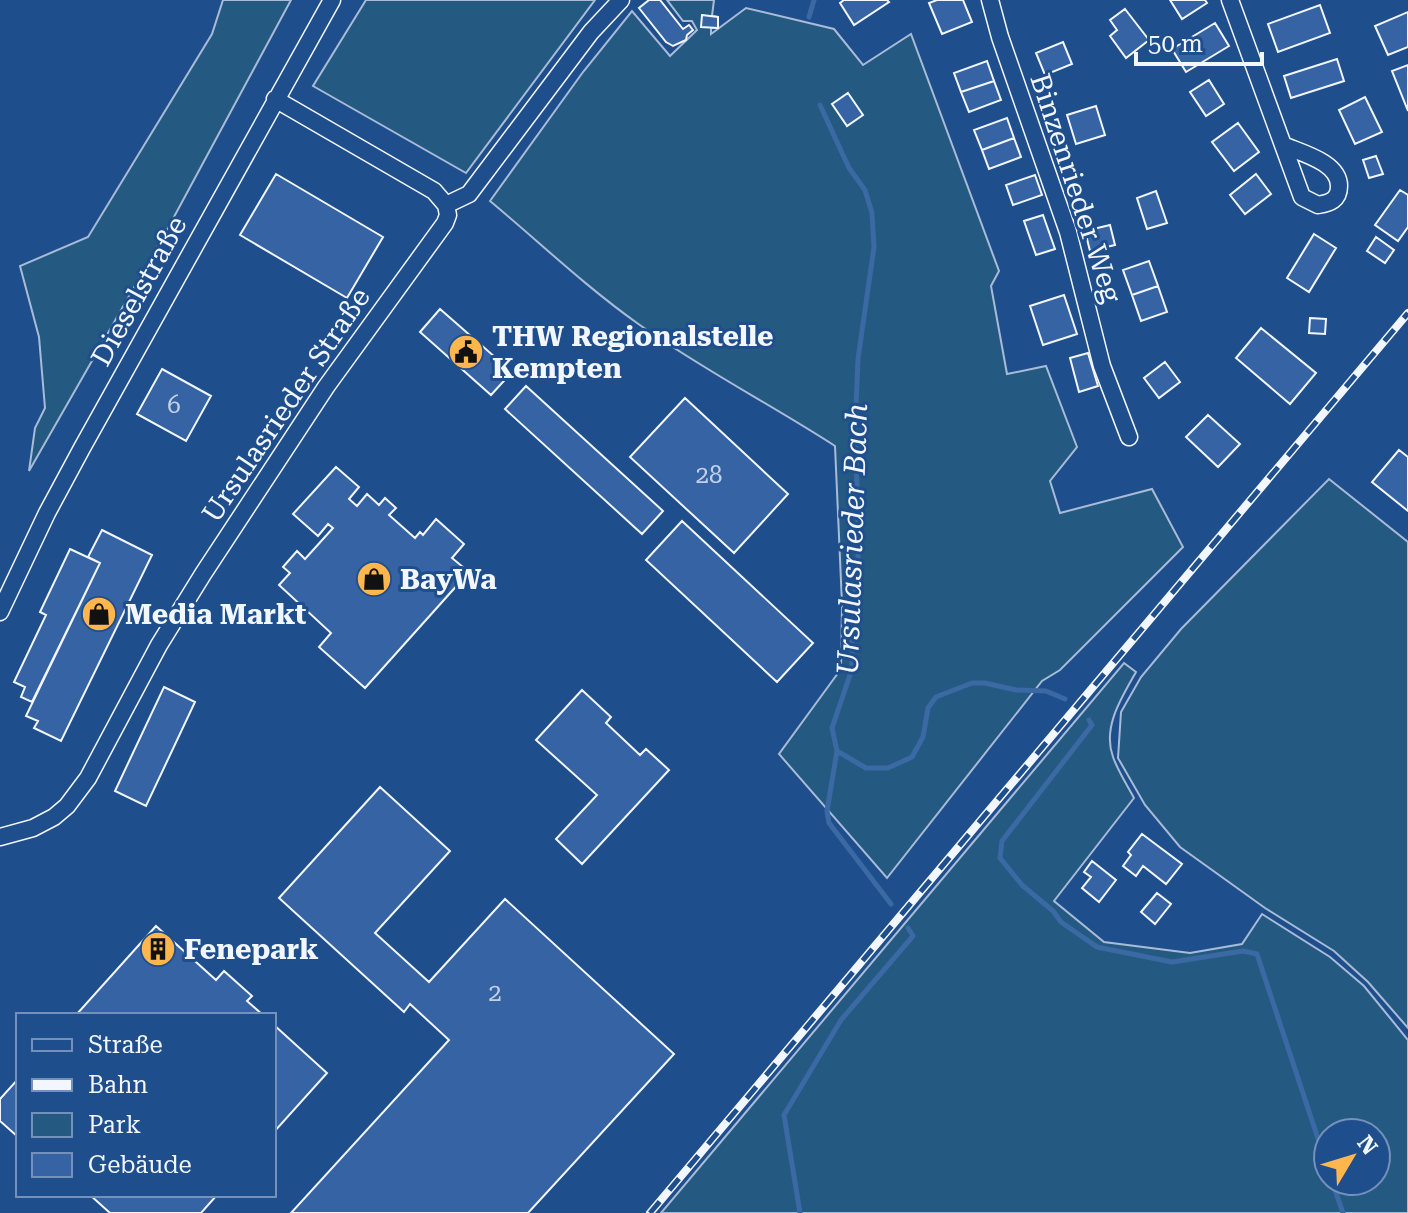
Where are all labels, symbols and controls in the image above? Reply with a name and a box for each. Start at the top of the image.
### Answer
scale bar [1136,16,1262,66]
text: 50 m [1148,30,1203,58]
street label: Binzenrieder Weg [1023,69,1129,307]
street label: Dieselstraße [84,210,194,372]
street label: Ursulasrieder Straße [195,281,377,529]
place label: THW Regionalstelle Kempten [492,320,774,385]
public building icon: THW Regionalstelle Kempten [447,333,485,371]
house number: 6 [167,391,181,419]
water label: Ursulasrieder Bach [830,403,874,675]
house number: 28 [696,461,722,489]
shop icon: BayWa [355,560,393,598]
place label: BayWa [400,563,497,596]
shop icon: Media Markt [80,595,118,633]
place label: Media Markt [125,598,306,631]
building icon: Fenepark [139,930,177,968]
place label: Fenepark [184,933,319,966]
house number: 2 [488,979,502,1007]
legend [16,1013,276,1197]
text: Straße [88,1031,163,1059]
text: Bahn [88,1071,148,1099]
text: Park [88,1111,141,1139]
north arrow [1312,1117,1392,1197]
text: N [1352,1131,1382,1159]
text: Gebäude [88,1151,192,1179]

